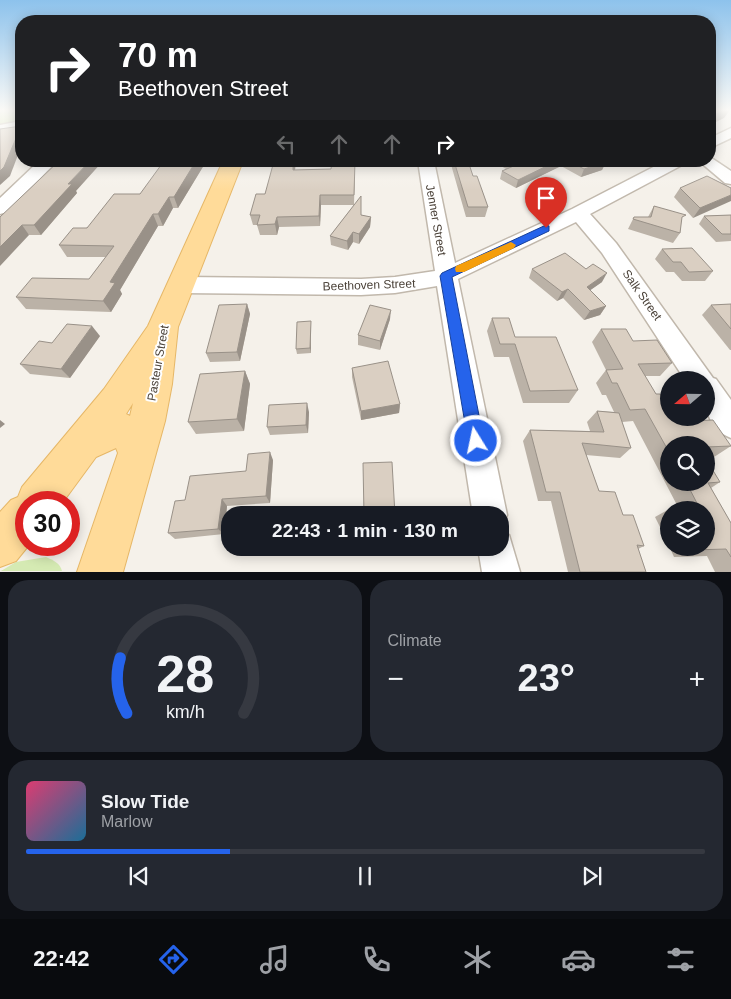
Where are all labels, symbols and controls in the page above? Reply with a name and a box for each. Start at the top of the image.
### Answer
icon: right [35,35,100,100]
text: 70 m [118,35,198,74]
text: Beethoven Street [118,76,288,101]
icon: left [272,130,300,158]
icon: ahead [325,130,353,158]
icon: ahead [378,130,406,158]
icon: right [431,130,459,158]
pin [525,177,567,228]
street label: Jenner Street [423,183,449,257]
icon: arrive [532,184,560,212]
street label: Salk Street [619,267,665,324]
street label: Beethoven Street [322,276,416,294]
street label: Pasteur Street [144,323,172,402]
north arrow [660,371,715,426]
map controls [660,371,715,556]
position arrow [449,414,501,466]
button: search [660,436,715,491]
speed limit sign: 30 [15,491,80,556]
button: layers [660,501,715,556]
text: 22:43 · 1 min · 130 m [272,520,458,541]
text: Climate [388,632,442,649]
text: 28 [156,645,214,703]
text: 23° [518,657,575,699]
text: − [388,663,404,694]
text: + [689,663,705,694]
text: km/h [165,702,204,722]
text: Slow Tide [101,791,189,812]
text: Marlow [101,813,153,830]
icon: previous [125,862,153,890]
icon: pause [351,862,379,890]
icon: next [578,862,606,890]
icon: directions [156,942,191,977]
icon: music [257,942,292,977]
icon: phone [359,942,394,977]
icon: climate [460,942,495,977]
icon: car [561,942,596,977]
icon: filters [663,942,698,977]
text: 22:42 [33,946,89,971]

